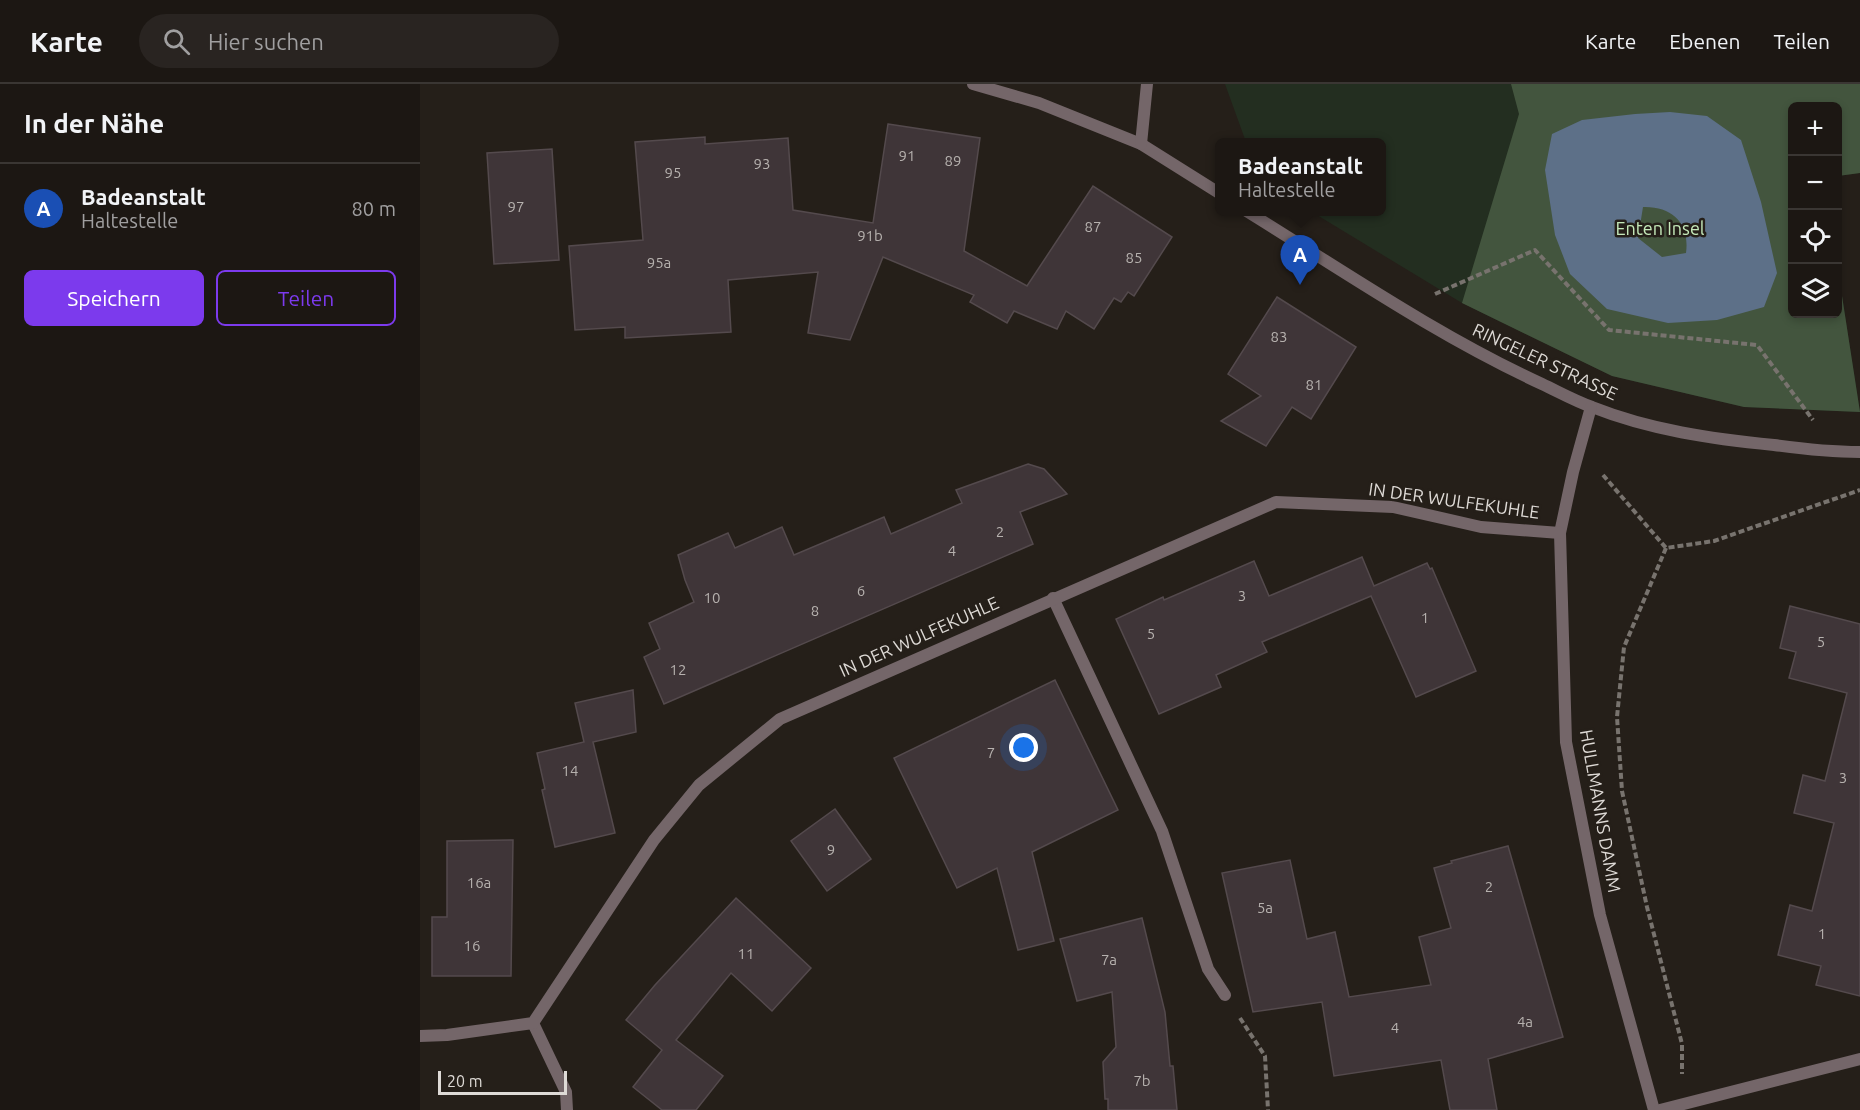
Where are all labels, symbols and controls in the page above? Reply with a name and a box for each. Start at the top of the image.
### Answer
search box [139,14,559,68]
icon: search [160,25,193,58]
text: Karte [30,26,103,57]
text: Hier suchen [208,29,324,54]
text: Karte [1585,29,1636,53]
text: Ebenen [1669,29,1741,53]
text: Teilen [1774,29,1830,53]
map controls [1788,102,1842,318]
button: + [1788,102,1842,156]
text: In der Nähe [24,109,164,138]
popup [1215,138,1386,216]
house number: 91 [899,147,915,164]
house number: 89 [945,152,961,169]
text: Badeanstalt [1238,153,1363,178]
house number: 93 [754,155,770,172]
button: − [1788,156,1842,210]
house number: 95 [665,164,681,181]
text: Haltestelle [1238,178,1335,201]
text: Badeanstalt [81,184,206,209]
text: A [36,197,51,220]
text: 80 m [352,197,396,220]
house number: 97 [508,198,524,215]
text: Haltestelle [81,209,178,232]
button: locate [1788,210,1842,264]
house number: 87 [1085,218,1101,235]
park label: Enten Insel [1615,218,1705,238]
house number: 91b [857,227,883,244]
pin: A [1280,236,1320,285]
house number: 85 [1126,249,1142,266]
house number: 95a [647,254,671,271]
button: layers [1788,264,1842,318]
button: Speichern [24,270,204,326]
button: Teilen [216,270,396,326]
street label: RINGELER STRASSE [1470,319,1621,403]
house number: 83 [1271,328,1287,345]
house number: 81 [1306,376,1322,393]
street label: IN DER WULFEKUHLE [1367,478,1541,522]
house number: 2 [996,523,1004,540]
house number: 4 [948,542,956,559]
house number: 6 [857,582,865,599]
house number: 3 [1238,587,1246,604]
house number: 10 [704,589,720,606]
street label: IN DER WULFEKUHLE [836,592,1001,680]
house number: 8 [811,602,819,619]
house number: 1 [1421,609,1429,626]
house number: 5 [1147,625,1155,642]
house number: 5 [1817,633,1825,650]
house number: 12 [670,661,686,678]
street label: HULLMANNS DAMM [1577,728,1625,894]
your location [1009,733,1038,762]
house number: 7 [987,744,995,761]
house number: 14 [562,762,578,779]
house number: 3 [1839,769,1847,786]
house number: 9 [827,841,835,858]
house number: 16a [467,874,491,891]
house number: 2 [1485,878,1493,895]
house number: 5a [1257,899,1273,916]
house number: 1 [1818,925,1826,942]
house number: 16 [464,937,480,954]
house number: 11 [738,945,754,962]
house number: 7a [1101,951,1117,968]
house number: 4a [1517,1013,1533,1030]
house number: 4 [1391,1019,1399,1036]
scale bar [438,1068,567,1096]
text: 20 m [447,1072,483,1090]
house number: 7b [1133,1072,1151,1089]

